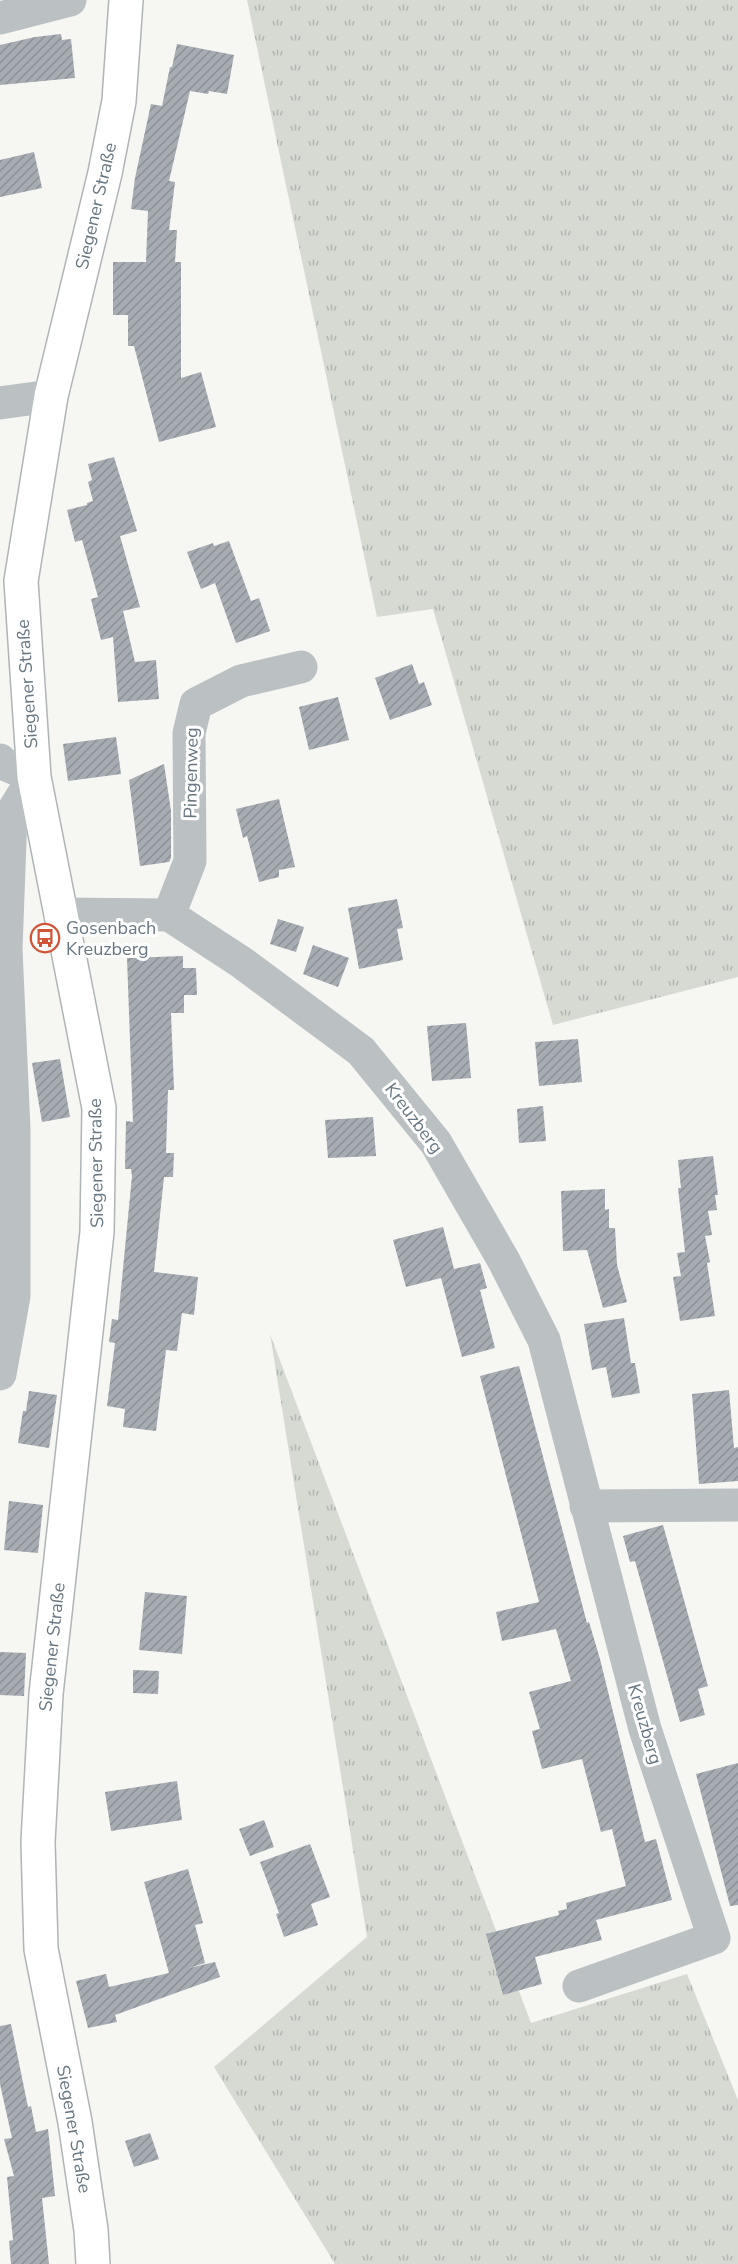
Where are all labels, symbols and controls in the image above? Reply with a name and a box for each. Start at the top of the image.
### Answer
street label: Siegener Straße [70,140,122,272]
street label: Siegener Straße [11,618,43,750]
street label: Pingenweg [178,727,204,819]
place label: Gosenbach Kreuzberg [66,916,156,961]
bus stop icon: Gosenbach Kreuzberg [29,922,61,954]
street label: Kreuzberg [380,1078,448,1158]
street label: Siegener Straße [83,1098,109,1228]
street label: Siegener Straße [33,1581,71,1713]
street label: Kreuzberg [622,1681,668,1767]
street label: Siegener Straße [51,2063,97,2195]

